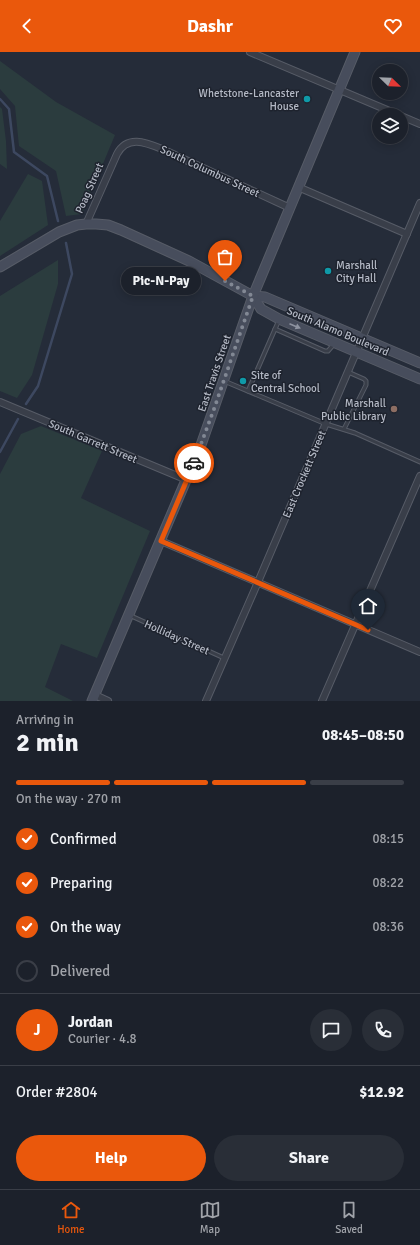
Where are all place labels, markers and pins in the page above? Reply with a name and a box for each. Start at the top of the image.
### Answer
place label: Whetstone-Lancaster House [199,87,299,113]
marker: Whetstone-Lancaster House [302,94,312,104]
pin [208,240,242,281]
place label: Marshall City Hall [336,259,377,285]
marker: Marshall City Hall [323,266,333,276]
callout: Pic-N-Pay [121,267,201,295]
place label: Site of Central School [251,369,320,395]
marker: Site of Central School [238,376,248,386]
place label: Marshall Public Library [321,397,387,423]
marker: Marshall Public Library [389,404,399,414]
pin [351,589,385,630]

